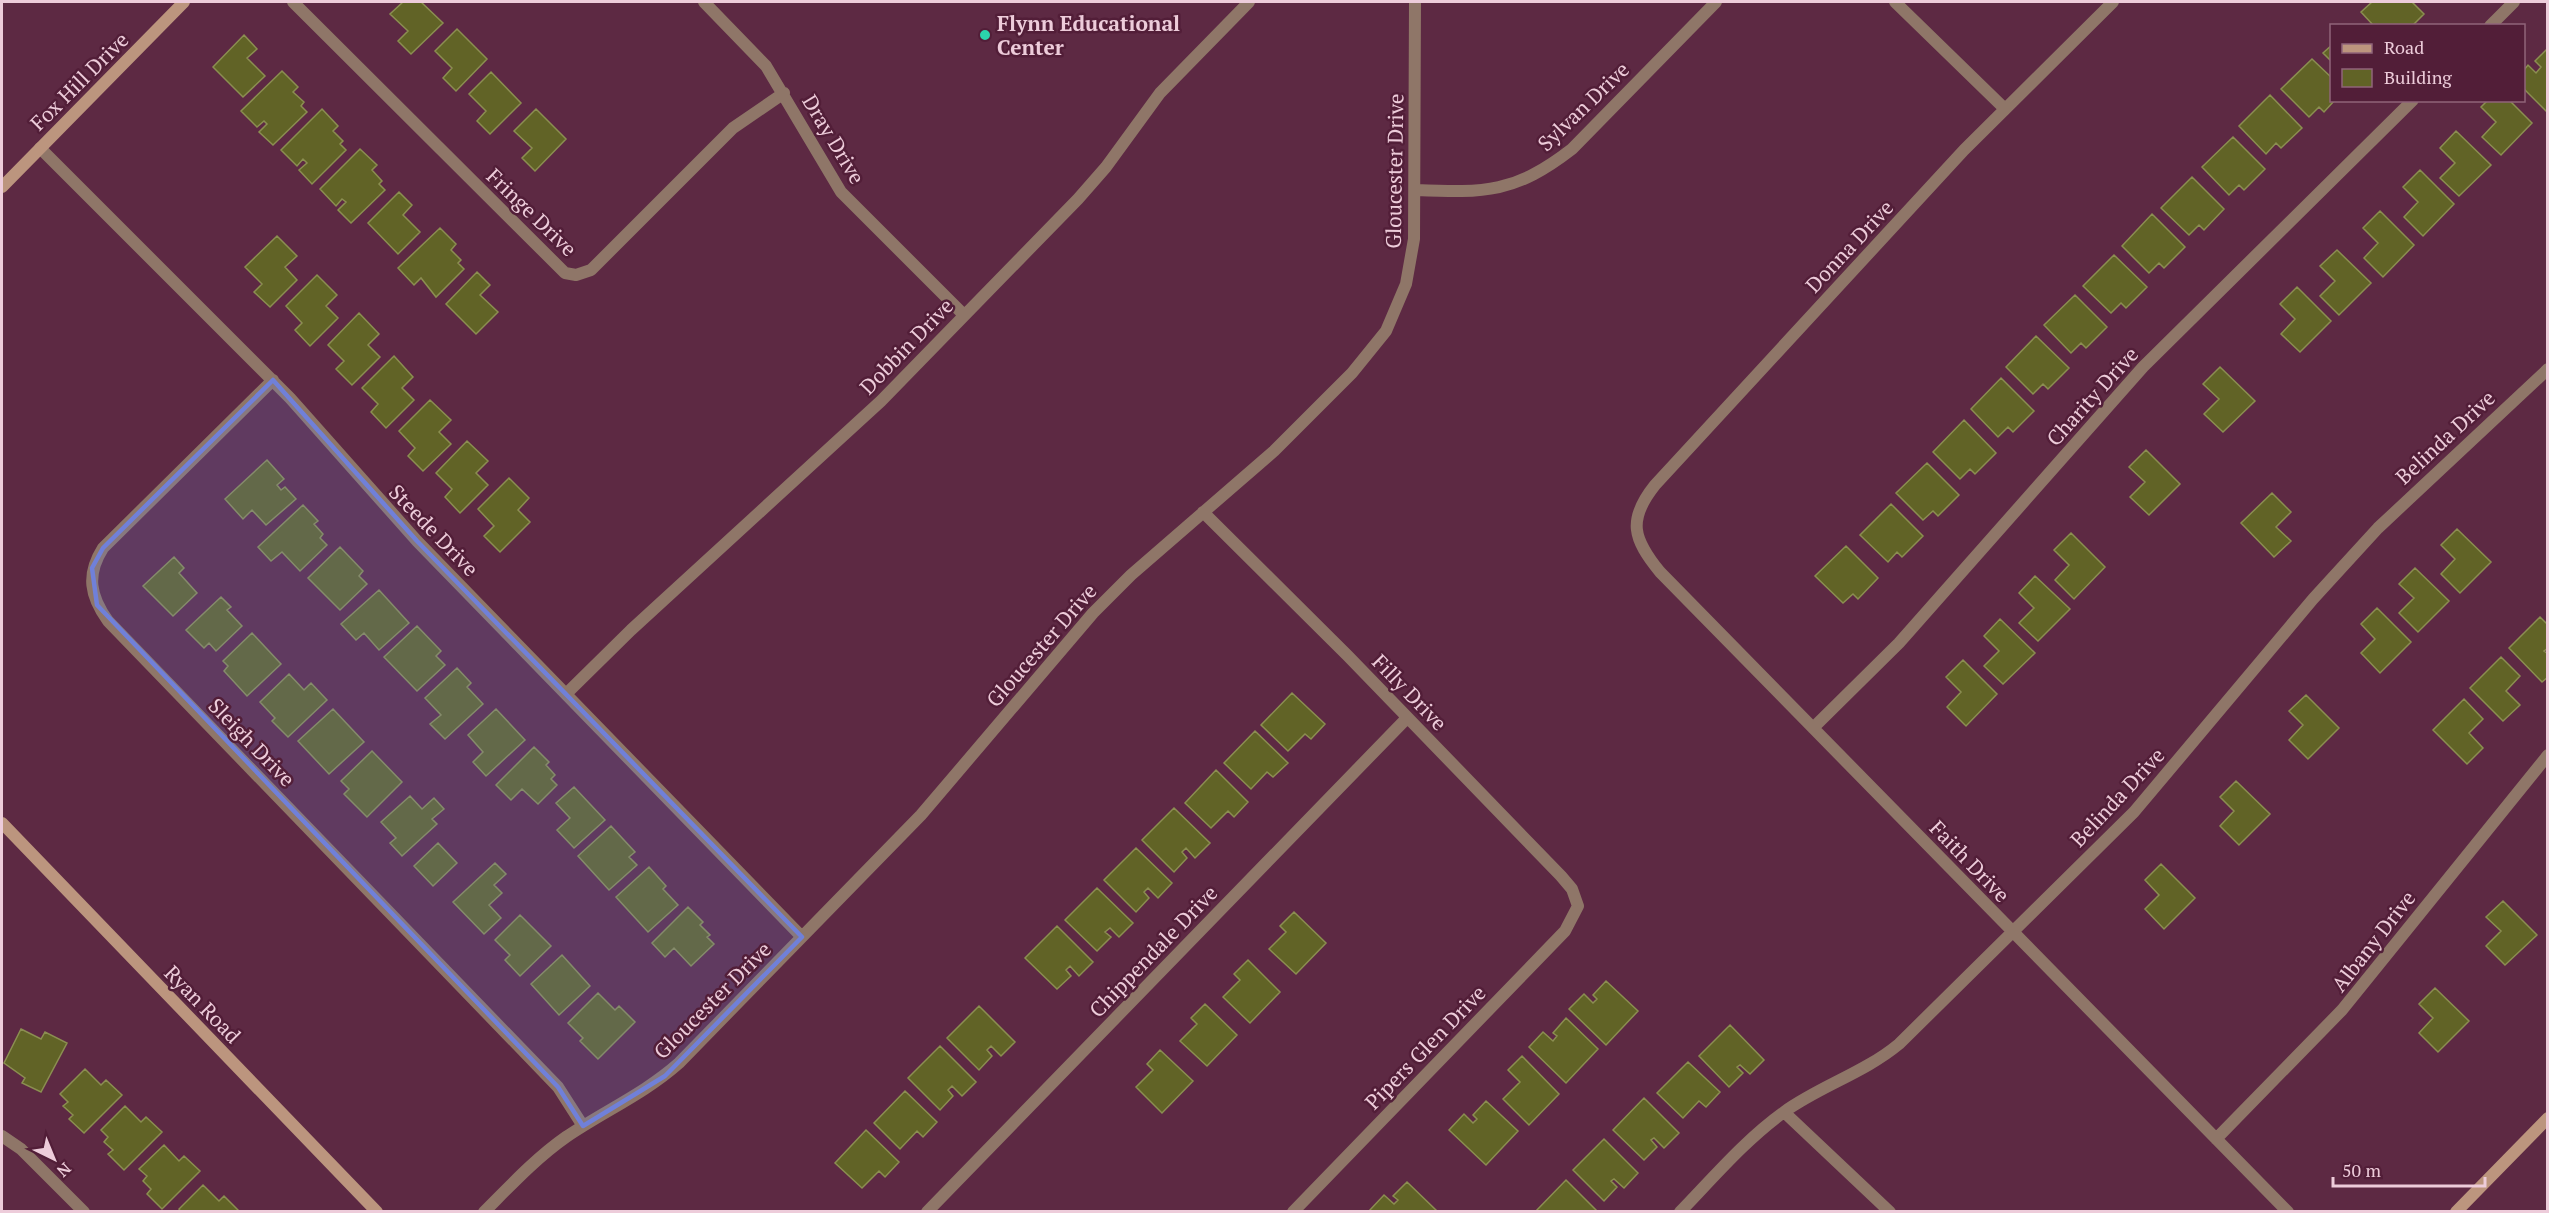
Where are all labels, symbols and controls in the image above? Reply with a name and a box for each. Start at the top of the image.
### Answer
place label: Flynn Educational Center [997,9,1180,61]
legend [2330,24,2525,102]
street label: Fox Hill Drive [24,26,134,136]
marker: Flynn Educational Center [978,28,992,42]
text: Road [2384,35,2424,59]
street label: Sylvan Drive [1531,55,1635,157]
text: Building [2384,65,2452,89]
street label: Dray Drive [796,89,872,189]
street label: Gloucester Drive [1379,93,1409,249]
street label: Fringe Drive [481,162,583,262]
street label: Donna Drive [1799,194,1899,298]
street label: Dobbin Drive [853,292,959,400]
street label: Charity Drive [2040,340,2144,452]
street label: Belinda Drive [2389,384,2501,490]
street label: Steede Drive [383,478,485,582]
street label: Gloucester Drive [980,577,1102,713]
street label: Filly Drive [1367,648,1453,736]
street label: Sleigh Drive [203,692,301,792]
street label: Belinda Drive [2064,741,2170,853]
street label: Faith Drive [1924,814,2016,908]
street label: Chippendale Drive [1083,879,1223,1023]
street label: Albany Drive [2325,885,2421,997]
street label: Gloucester Drive [647,935,777,1065]
street label: Ryan Road [159,959,247,1049]
street label: Pipers Glen Drive [1358,979,1492,1115]
north arrow [24,1129,84,1189]
scale bar [2333,1150,2484,1188]
text: N [52,1158,76,1182]
text: 50 m [2342,1158,2382,1182]

